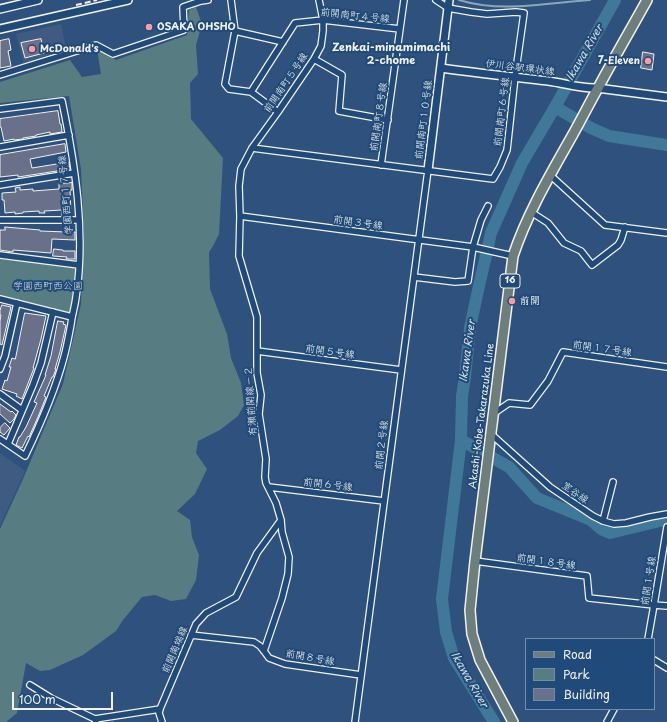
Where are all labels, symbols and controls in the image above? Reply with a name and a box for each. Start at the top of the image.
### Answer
street label: 前開南町４号線 [320,6,390,26]
place label: OSAKA OHSHO [157,21,236,33]
marker: OSAKA OHSHO [144,22,154,32]
water label: Ikawa River [564,23,606,83]
district label: Zenkai-minamimachi 2-chome [332,41,450,67]
place label: McDonald's [40,43,98,55]
marker: McDonald's [27,44,37,54]
street label: 前開南町５号線 [261,51,311,115]
place label: 7-Eleven [598,55,640,67]
marker: 7-Eleven [643,56,653,66]
street label: 伊川谷駅環状線 [485,58,555,78]
street label: 前開南町６号線 [492,77,512,147]
street label: 前開南町１０号線 [413,80,435,160]
street label: 前開南町８号線 [368,82,390,152]
street label: 学園西町１７号線 [57,155,75,235]
street label: 前開３号線 [332,214,384,232]
road number: 16 [500,274,520,288]
park label: 学園西町西公園 [13,280,83,292]
place label: 前開 [520,295,540,307]
marker: 前開 [507,296,517,306]
water label: Ikawa River [457,319,479,383]
street label: 前開１７号線 [571,339,633,359]
street label: 前開５号線 [304,343,356,361]
street label: Akashi-Kobe-Takarazuka Line [467,343,497,489]
street label: 有瀬前開線－２ [243,366,259,436]
street label: 前開２号線 [373,419,391,471]
street label: 前開６号線 [302,476,354,494]
street label: 室谷線 [559,479,591,507]
street label: 前開１８号線 [515,552,577,572]
street label: 前開１号線 [639,555,659,607]
street label: 前開南端線 [160,625,190,675]
legend [525,638,655,710]
text: Road [563,645,592,663]
street label: 前開８号線 [284,648,336,668]
water label: Ikawa River [448,650,490,710]
text: Park [563,665,590,683]
scale bar [14,684,115,710]
text: Building [563,685,610,703]
text: 100 m [19,690,56,708]

